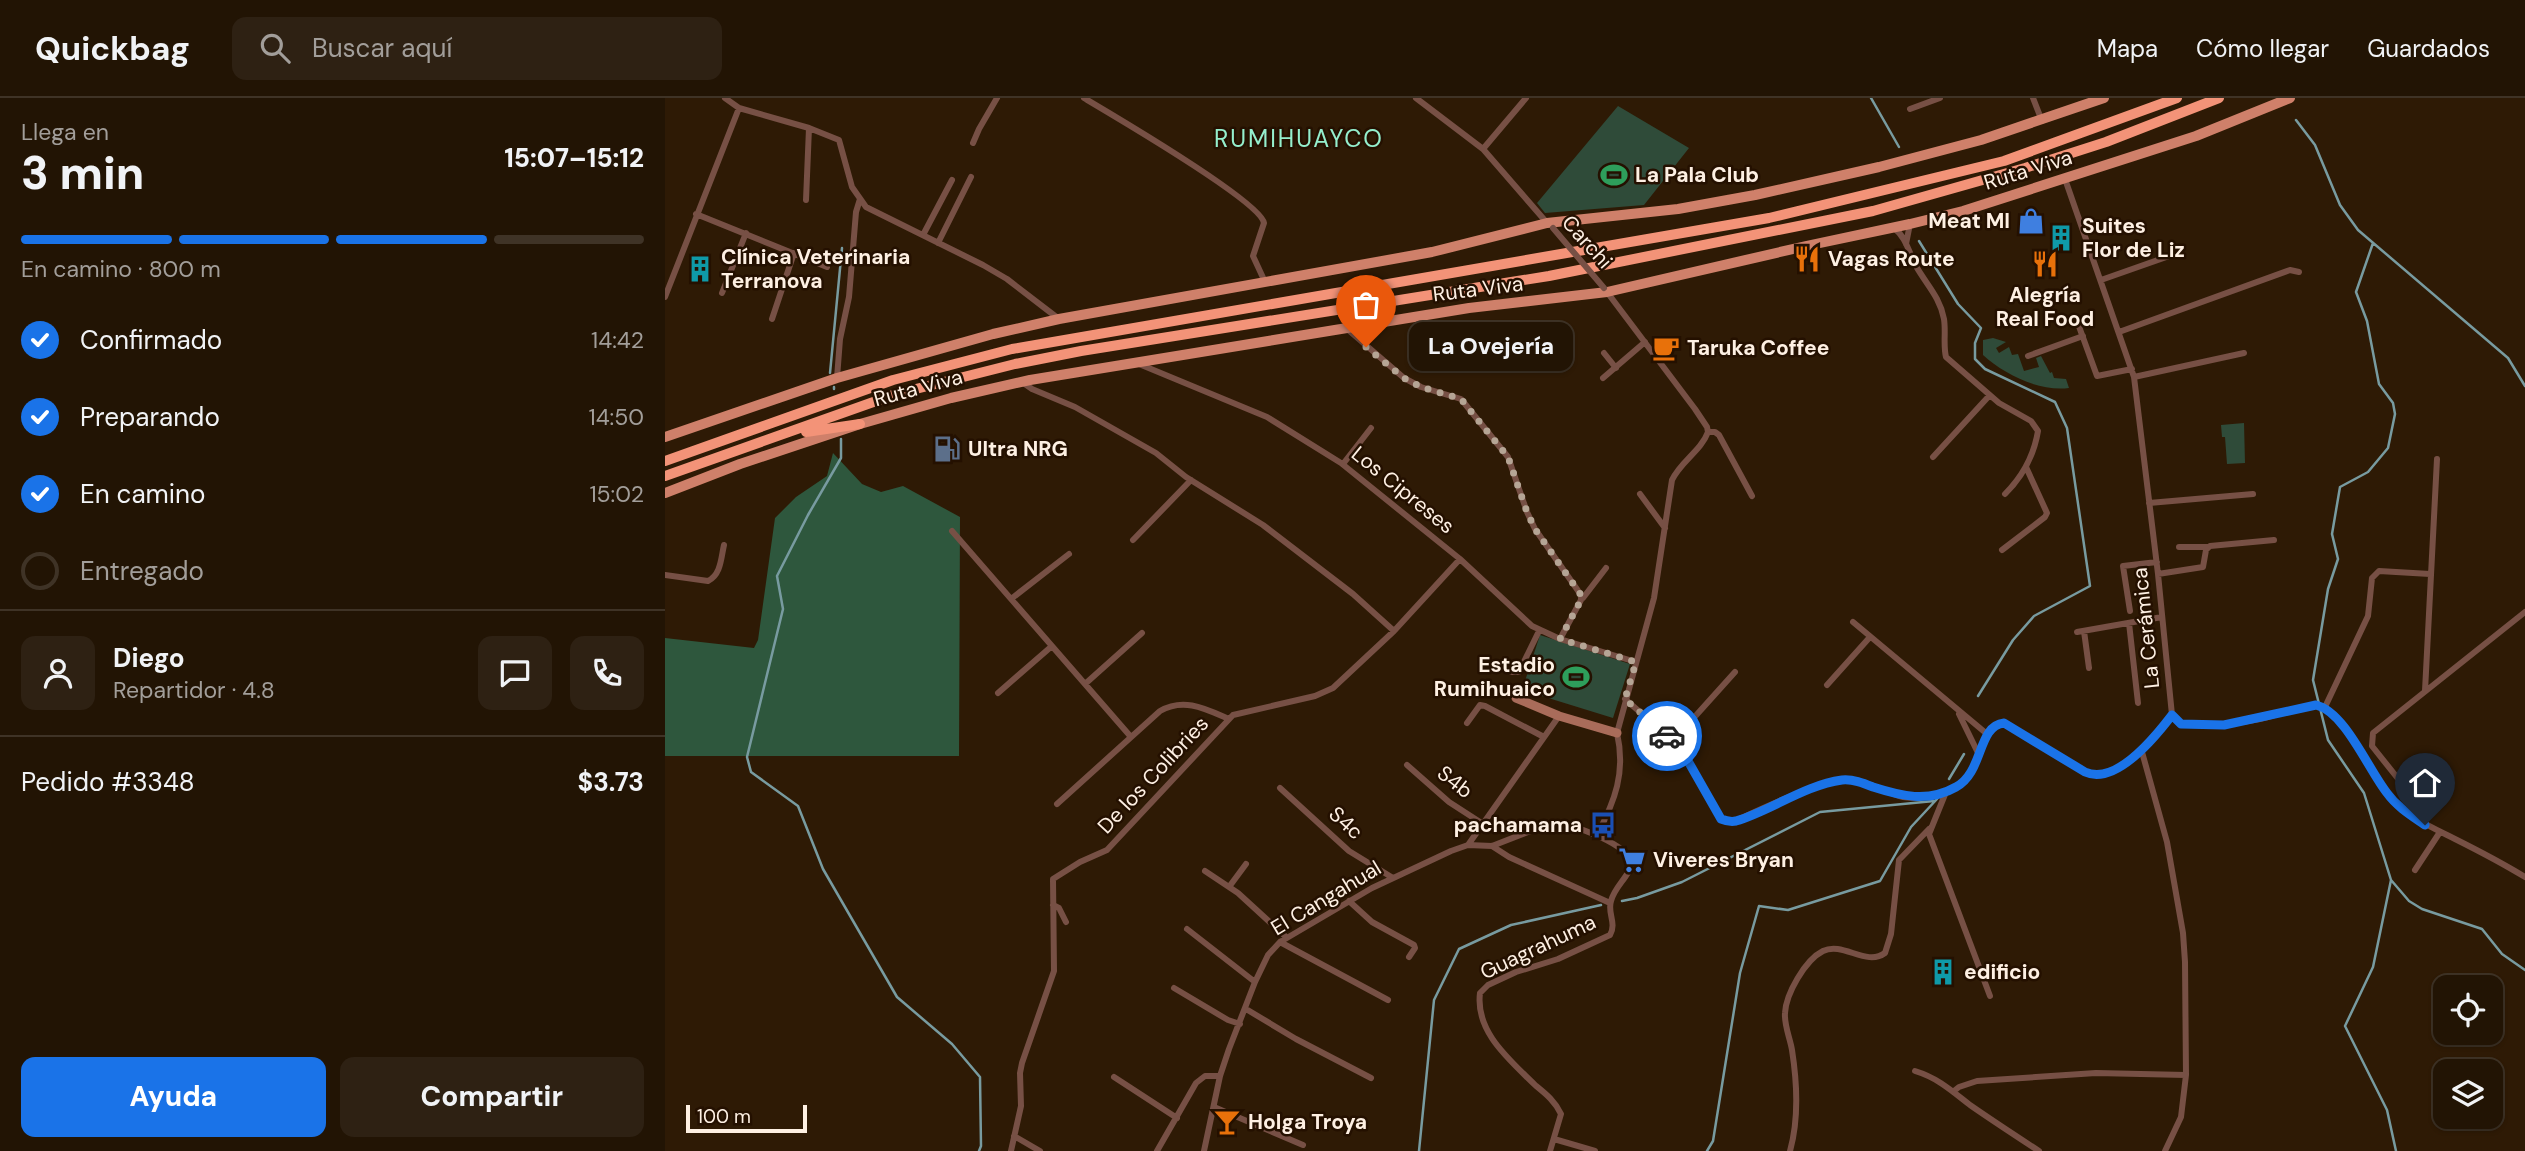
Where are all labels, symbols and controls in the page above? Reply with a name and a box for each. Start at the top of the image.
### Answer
search box [232,17,722,80]
text: Quickbag [35,27,190,70]
icon: search [256,29,294,67]
text: Buscar aquí [312,31,452,65]
text: Mapa [2097,33,2158,64]
text: Cómo llegar [2196,33,2329,64]
text: Guardados [2367,33,2490,64]
text: Llega en [21,117,109,147]
district label: RUMIHUAYCO [1214,123,1384,154]
text: 15:07–15:12 [504,141,644,175]
text: 3 min [21,143,144,203]
street label: Ruta Viva [1980,143,2076,197]
sports icon: La Pala Club [1599,160,1629,190]
place label: La Pala Club [1635,161,1759,189]
shop icon: Meat MI [2016,206,2046,236]
place label: Meat MI [1928,207,2010,235]
street label: Carchi [1556,209,1618,275]
place label: Suites Flor de Liz [2082,212,2185,264]
building icon: Suites Flor de Liz [2046,223,2076,253]
place label: Clínica Veterinaria Terranova [721,243,910,295]
restaurant icon: Vagas Route [1792,244,1822,274]
place label: Vagas Route [1828,245,1955,273]
restaurant icon: Alegría Real Food [2030,249,2060,279]
text: En camino · 800 m [21,254,221,284]
building icon: Clínica Veterinaria Terranova [685,254,715,284]
street label: Ruta Viva [1431,270,1525,308]
pin [1336,275,1396,347]
place label: Alegría Real Food [1996,281,2094,333]
icon: bag [1347,286,1385,324]
icon: check [21,321,59,359]
callout: La Ovejería [1408,322,1573,372]
text: Confirmado [80,323,222,357]
text: 14:42 [591,325,644,355]
text: La Ovejería [1428,331,1554,361]
cafe icon: Taruka Coffee [1651,333,1681,363]
place label: Taruka Coffee [1687,334,1829,362]
street label: Ruta Viva [871,363,965,413]
icon: check [21,398,59,436]
text: Preparando [80,400,220,434]
text: 14:50 [588,402,644,432]
fuel station icon: Ultra NRG [932,434,962,464]
place label: Ultra NRG [968,435,1068,463]
street label: Los Cipreses [1346,440,1460,540]
icon: check [21,475,59,513]
text: En camino [80,477,205,511]
text: 15:02 [589,479,644,509]
text: Entregado [80,554,204,588]
street label: La Cerámica [2126,566,2166,690]
button: person [21,636,95,710]
button: chat [478,636,552,710]
button: phone [570,636,644,710]
text: Diego [113,641,185,675]
place label: Estadio Rumihuaico [1434,651,1555,703]
sports icon: Estadio Rumihuaico [1561,662,1591,692]
text: Repartidor · 4.8 [113,675,275,705]
courier [1632,701,1702,771]
street label: De los Colibries [1091,710,1215,840]
icon: car [1648,717,1686,755]
pin [2395,753,2455,825]
street label: S4b [1431,759,1479,805]
icon: home [2406,764,2444,802]
text: Pedido #3348 [21,765,195,799]
text: $3.73 [577,765,644,799]
street label: S4c [1323,800,1369,846]
bus stop icon: pachamama [1588,810,1618,840]
place label: pachamama [1454,811,1582,839]
supermarket icon: Viveres Bryan [1617,845,1647,875]
place label: Viveres Bryan [1653,846,1794,874]
street label: El Cangahual [1266,854,1386,942]
street label: Guagrahuma [1476,908,1600,986]
building icon: edificio [1928,957,1958,987]
place label: edificio [1964,958,2040,986]
map controls [2433,975,2503,1129]
button: locate [2433,975,2503,1045]
button: Ayuda [21,1057,326,1137]
button: Compartir [340,1057,644,1137]
button: layers [2433,1059,2503,1129]
scale bar [686,1102,807,1134]
text: 100 m [697,1104,751,1129]
bar icon: Holga Troya [1212,1107,1242,1137]
place label: Holga Troya [1248,1108,1367,1136]

